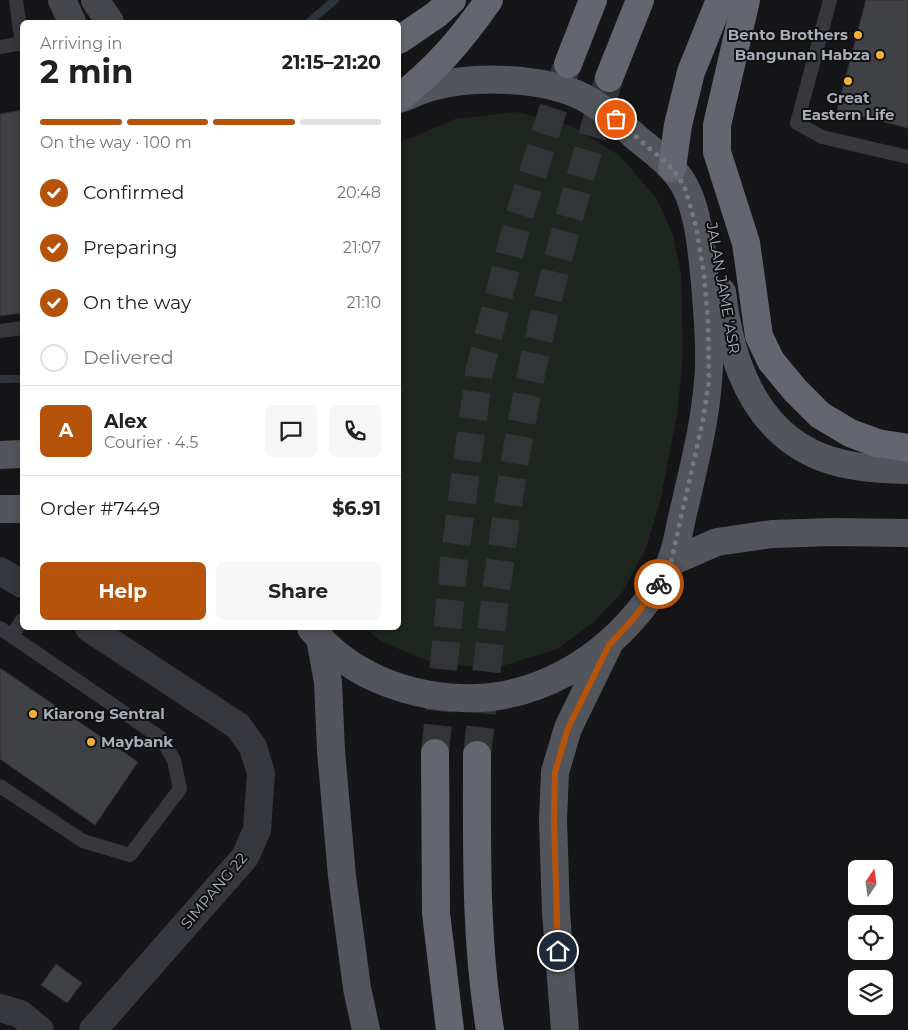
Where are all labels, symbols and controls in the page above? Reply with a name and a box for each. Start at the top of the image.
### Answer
place label: Bento Brothers [728,25,848,44]
marker: Bento Brothers [852,29,864,41]
text: Arriving in [40,34,122,53]
place label: Bangunan Habza [735,45,870,64]
marker: Bangunan Habza [874,49,886,61]
text: 21:15–21:20 [282,51,381,74]
text: 2 min [40,52,133,91]
marker: Great Eastern Life [842,75,854,87]
place label: Great Eastern Life [802,88,894,124]
pin [595,98,637,140]
icon: bag [602,105,630,133]
text: On the way · 100 m [40,133,192,152]
icon: check [40,179,68,207]
text: Confirmed [83,181,184,204]
text: 20:48 [337,183,381,202]
street label: JALAN JAME 'ASR [702,220,744,355]
icon: check [40,234,68,262]
text: Preparing [83,236,178,259]
text: 21:07 [343,238,381,257]
icon: check [40,289,68,317]
text: On the way [83,291,191,314]
text: 21:10 [346,293,381,312]
text: Delivered [83,346,174,369]
button: chat [265,405,317,457]
button: phone [329,405,381,457]
text: Alex [104,410,147,433]
text: A [59,419,73,442]
text: Courier · 4.5 [104,433,198,452]
text: Order #7449 [40,497,160,520]
text: $6.91 [332,497,381,520]
courier [634,559,684,609]
button: Help [40,562,206,620]
button: Share [216,562,381,620]
icon: bike [645,570,673,598]
place label: Kiarong Sentral [43,704,165,723]
marker: Kiarong Sentral [27,708,39,720]
place label: Maybank [101,732,173,751]
marker: Maybank [85,736,97,748]
street label: SIMPANG 22 [176,849,251,933]
north arrow [848,860,892,905]
map controls [848,860,893,1015]
button: locate [848,915,893,960]
pin [537,930,579,972]
icon: home [544,937,572,965]
button: layers [848,970,893,1015]

